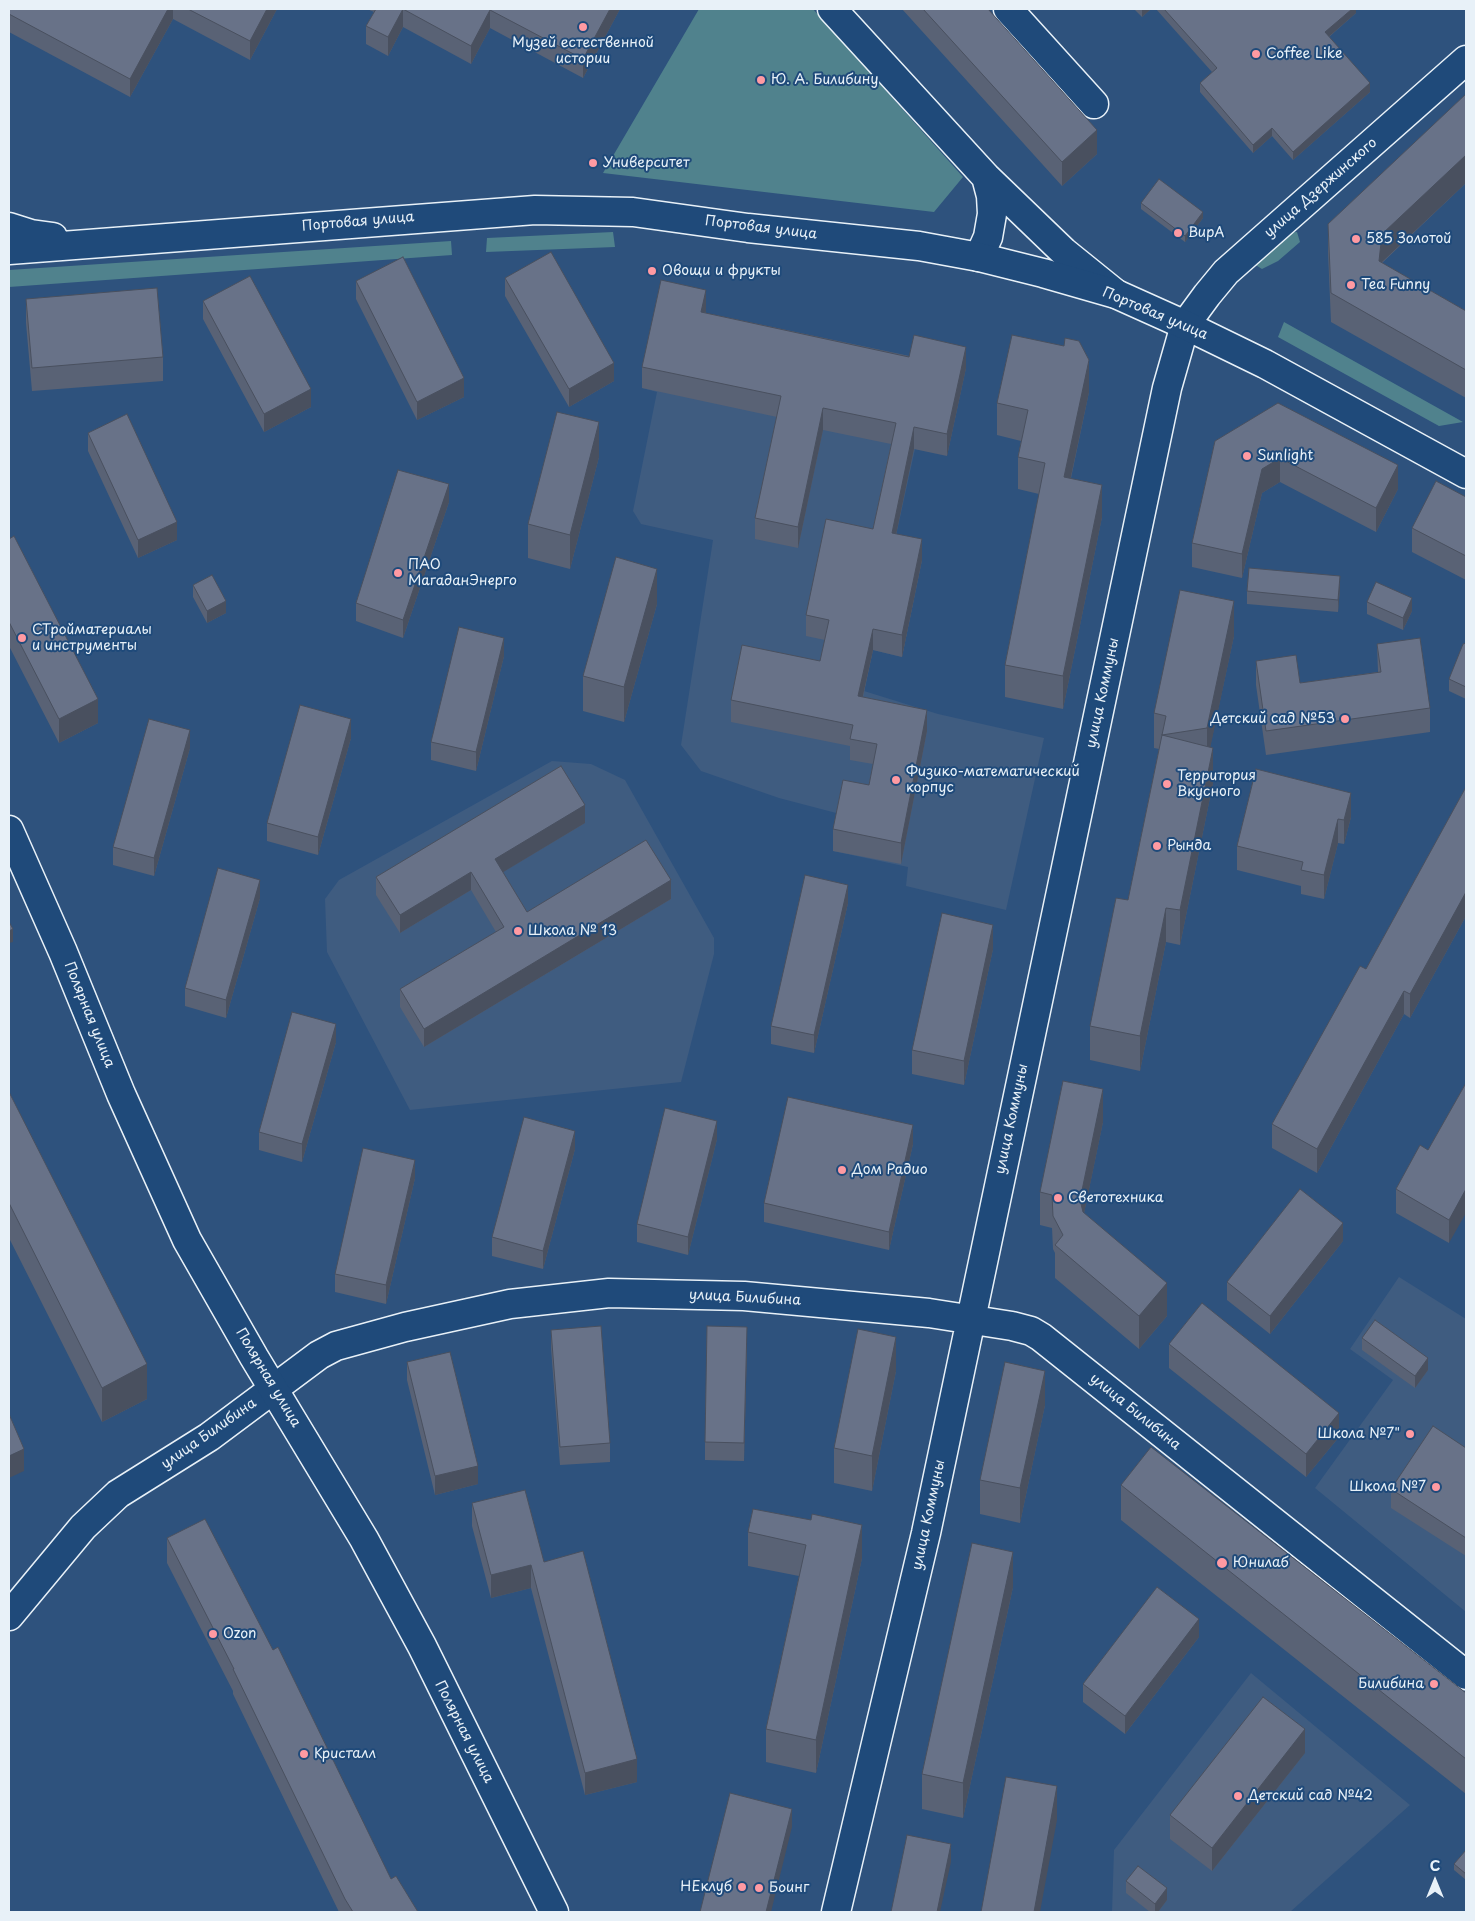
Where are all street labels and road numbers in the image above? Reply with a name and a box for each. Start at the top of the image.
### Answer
street label: улица Дзержинского [1261,135,1381,241]
street label: Портовая улица [301,209,415,235]
street label: Портовая улица [704,213,818,243]
street label: Портовая улица [1100,284,1210,344]
street label: улица Коммуны [1083,636,1123,750]
street label: Полярная улица [60,960,118,1070]
street label: улица Коммуны [992,1062,1032,1176]
street label: улица Билибина [689,1287,801,1309]
street label: Полярная улица [232,1325,304,1431]
street label: улица Билибина [1086,1370,1184,1454]
street label: улица Билибина [158,1395,260,1473]
street label: улица Коммуны [909,1458,949,1572]
street label: Полярная улица [431,1678,497,1786]

